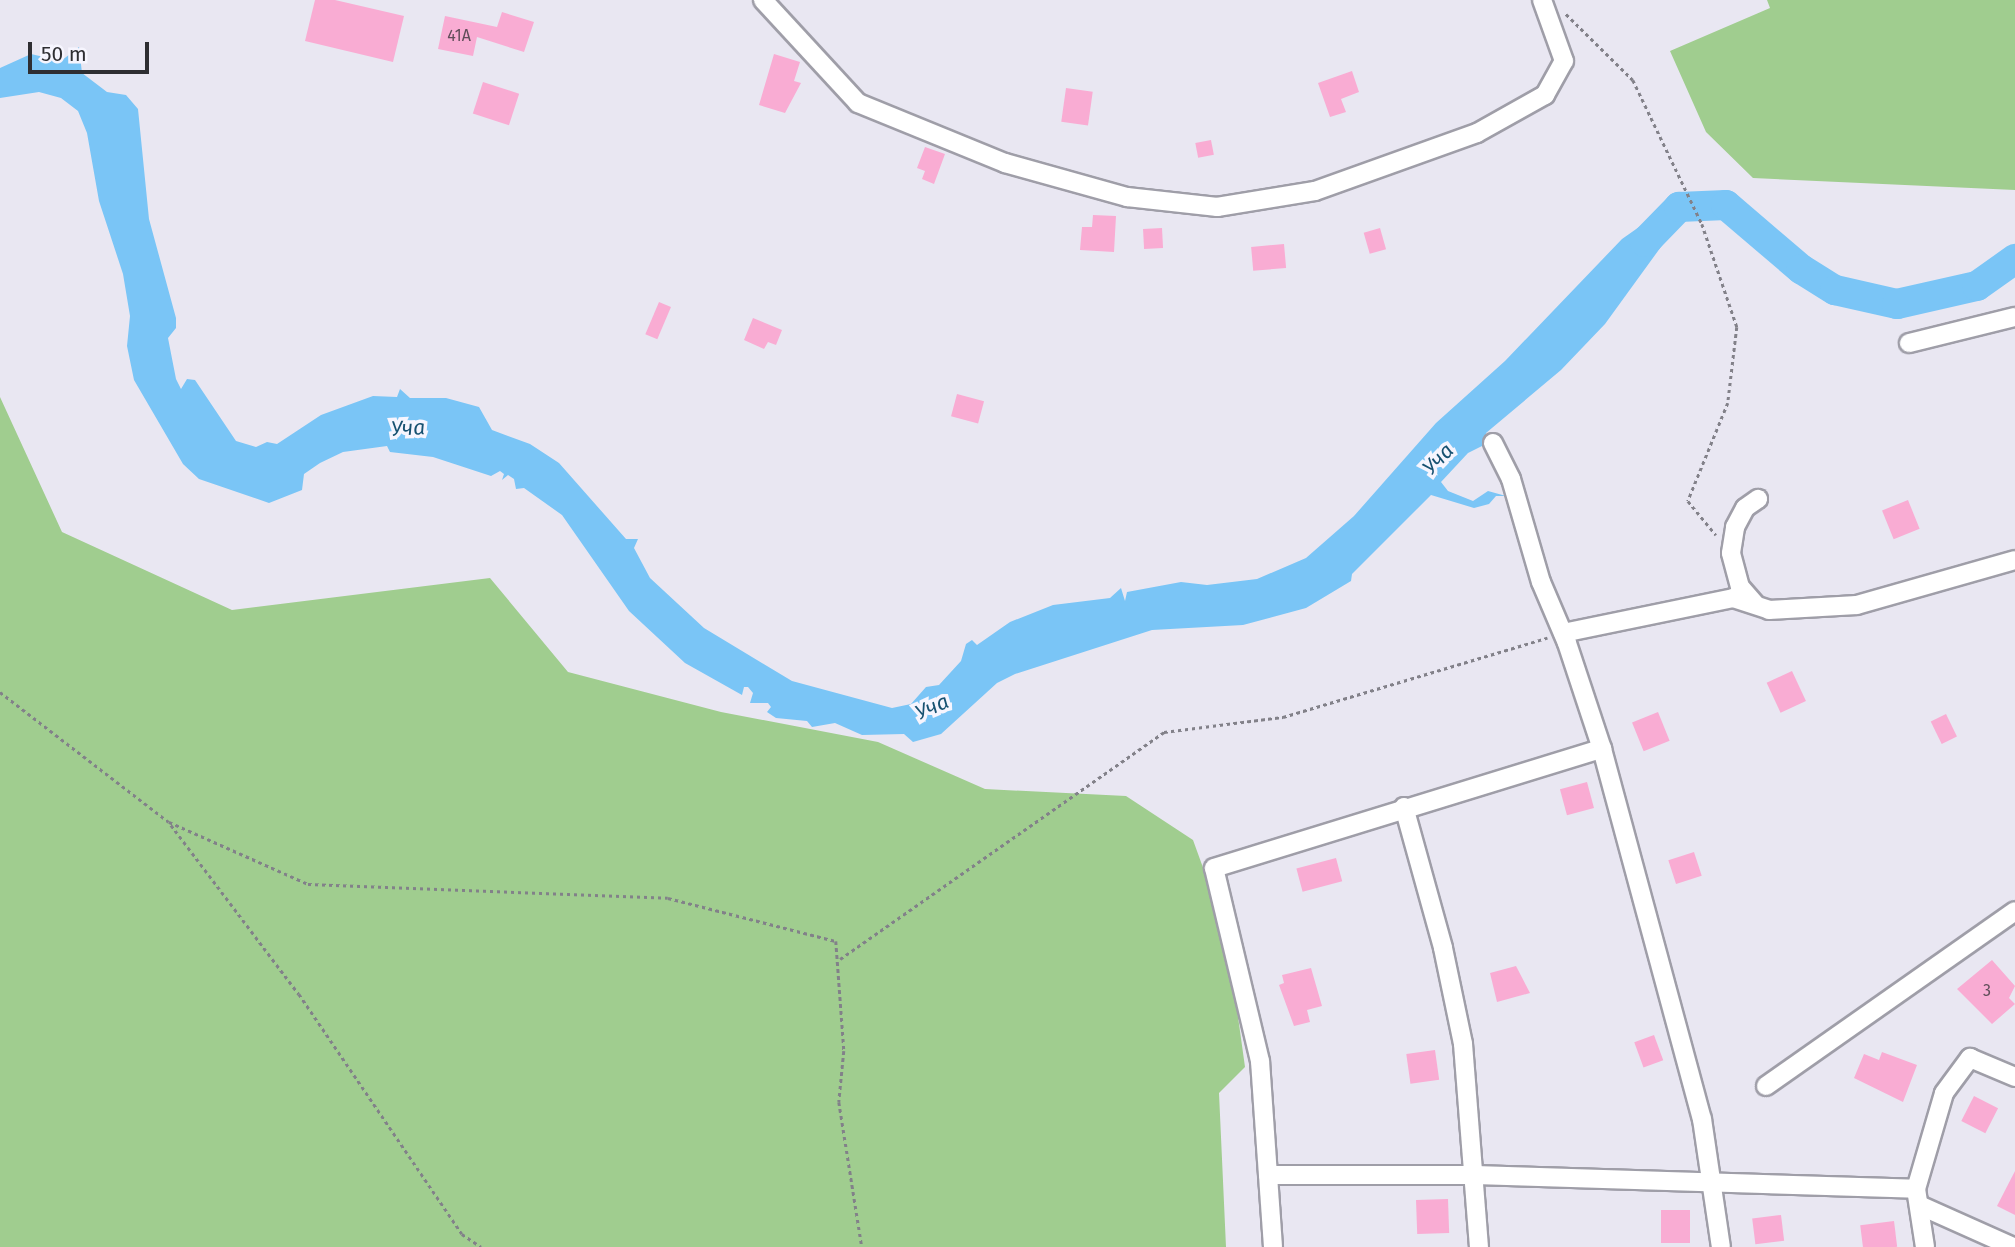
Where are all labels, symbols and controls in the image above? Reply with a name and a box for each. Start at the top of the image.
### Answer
house number: 41А [447,26,471,46]
scale bar [32,28,152,72]
text: 50 m [41,41,87,67]
water label: Уча [390,415,426,441]
water label: Уча [1417,438,1459,480]
water label: Уча [911,689,953,725]
house number: 3 [1983,981,1991,1001]

